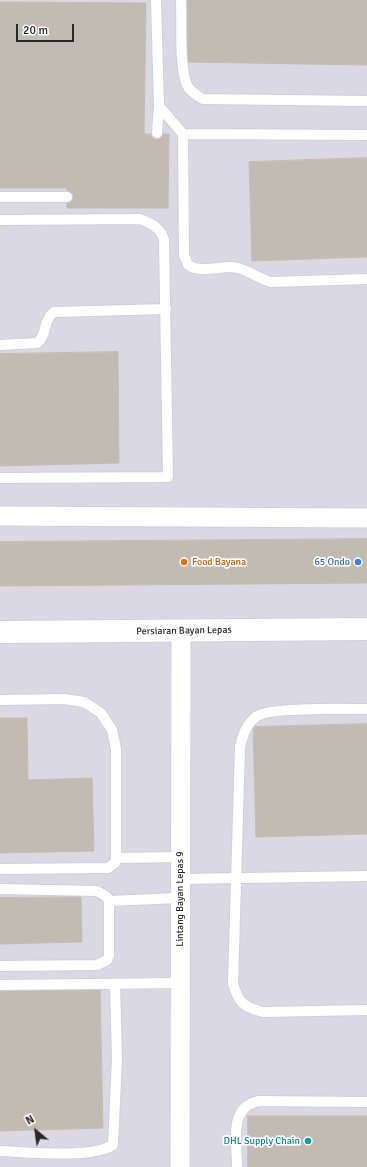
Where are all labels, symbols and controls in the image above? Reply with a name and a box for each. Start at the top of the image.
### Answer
scale bar [18,16,76,42]
text: 20 m [23,23,48,38]
place label: Food Bayana [192,556,246,568]
place label: 65 Ondo [314,556,350,568]
marker: Food Bayana [179,557,189,567]
marker: 65 Ondo [353,557,363,567]
street label: Persiaran Bayan Lepas [136,624,232,638]
street label: Lintang Bayan Lepas 9 [174,851,186,947]
north arrow [16,1111,56,1151]
text: N [23,1113,36,1128]
place label: DHL Supply Chain [223,1135,300,1147]
marker: DHL Supply Chain [303,1136,313,1146]

